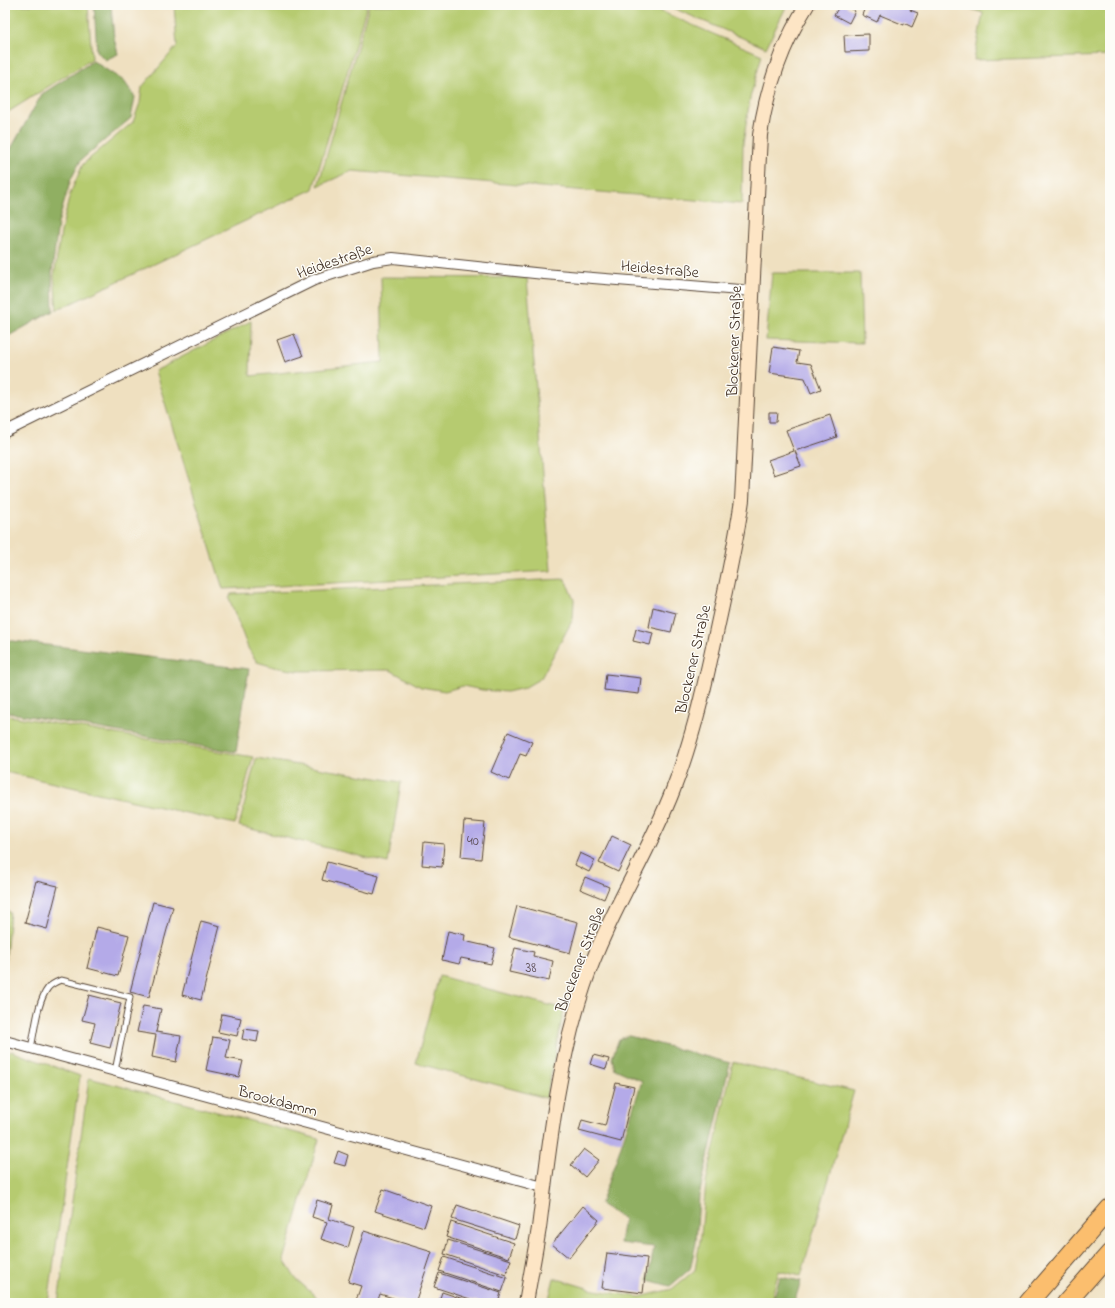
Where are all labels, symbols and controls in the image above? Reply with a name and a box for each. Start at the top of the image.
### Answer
street label: Heidestraße [294,238,376,286]
street label: Heidestraße [620,255,701,285]
street label: Blockener Straße [721,284,749,398]
street label: Blockener Straße [670,602,718,717]
house number: 40 [467,831,479,852]
street label: Blockener Straße [549,903,612,1017]
house number: 38 [525,958,537,979]
street label: Brookdamm [234,1080,320,1124]

